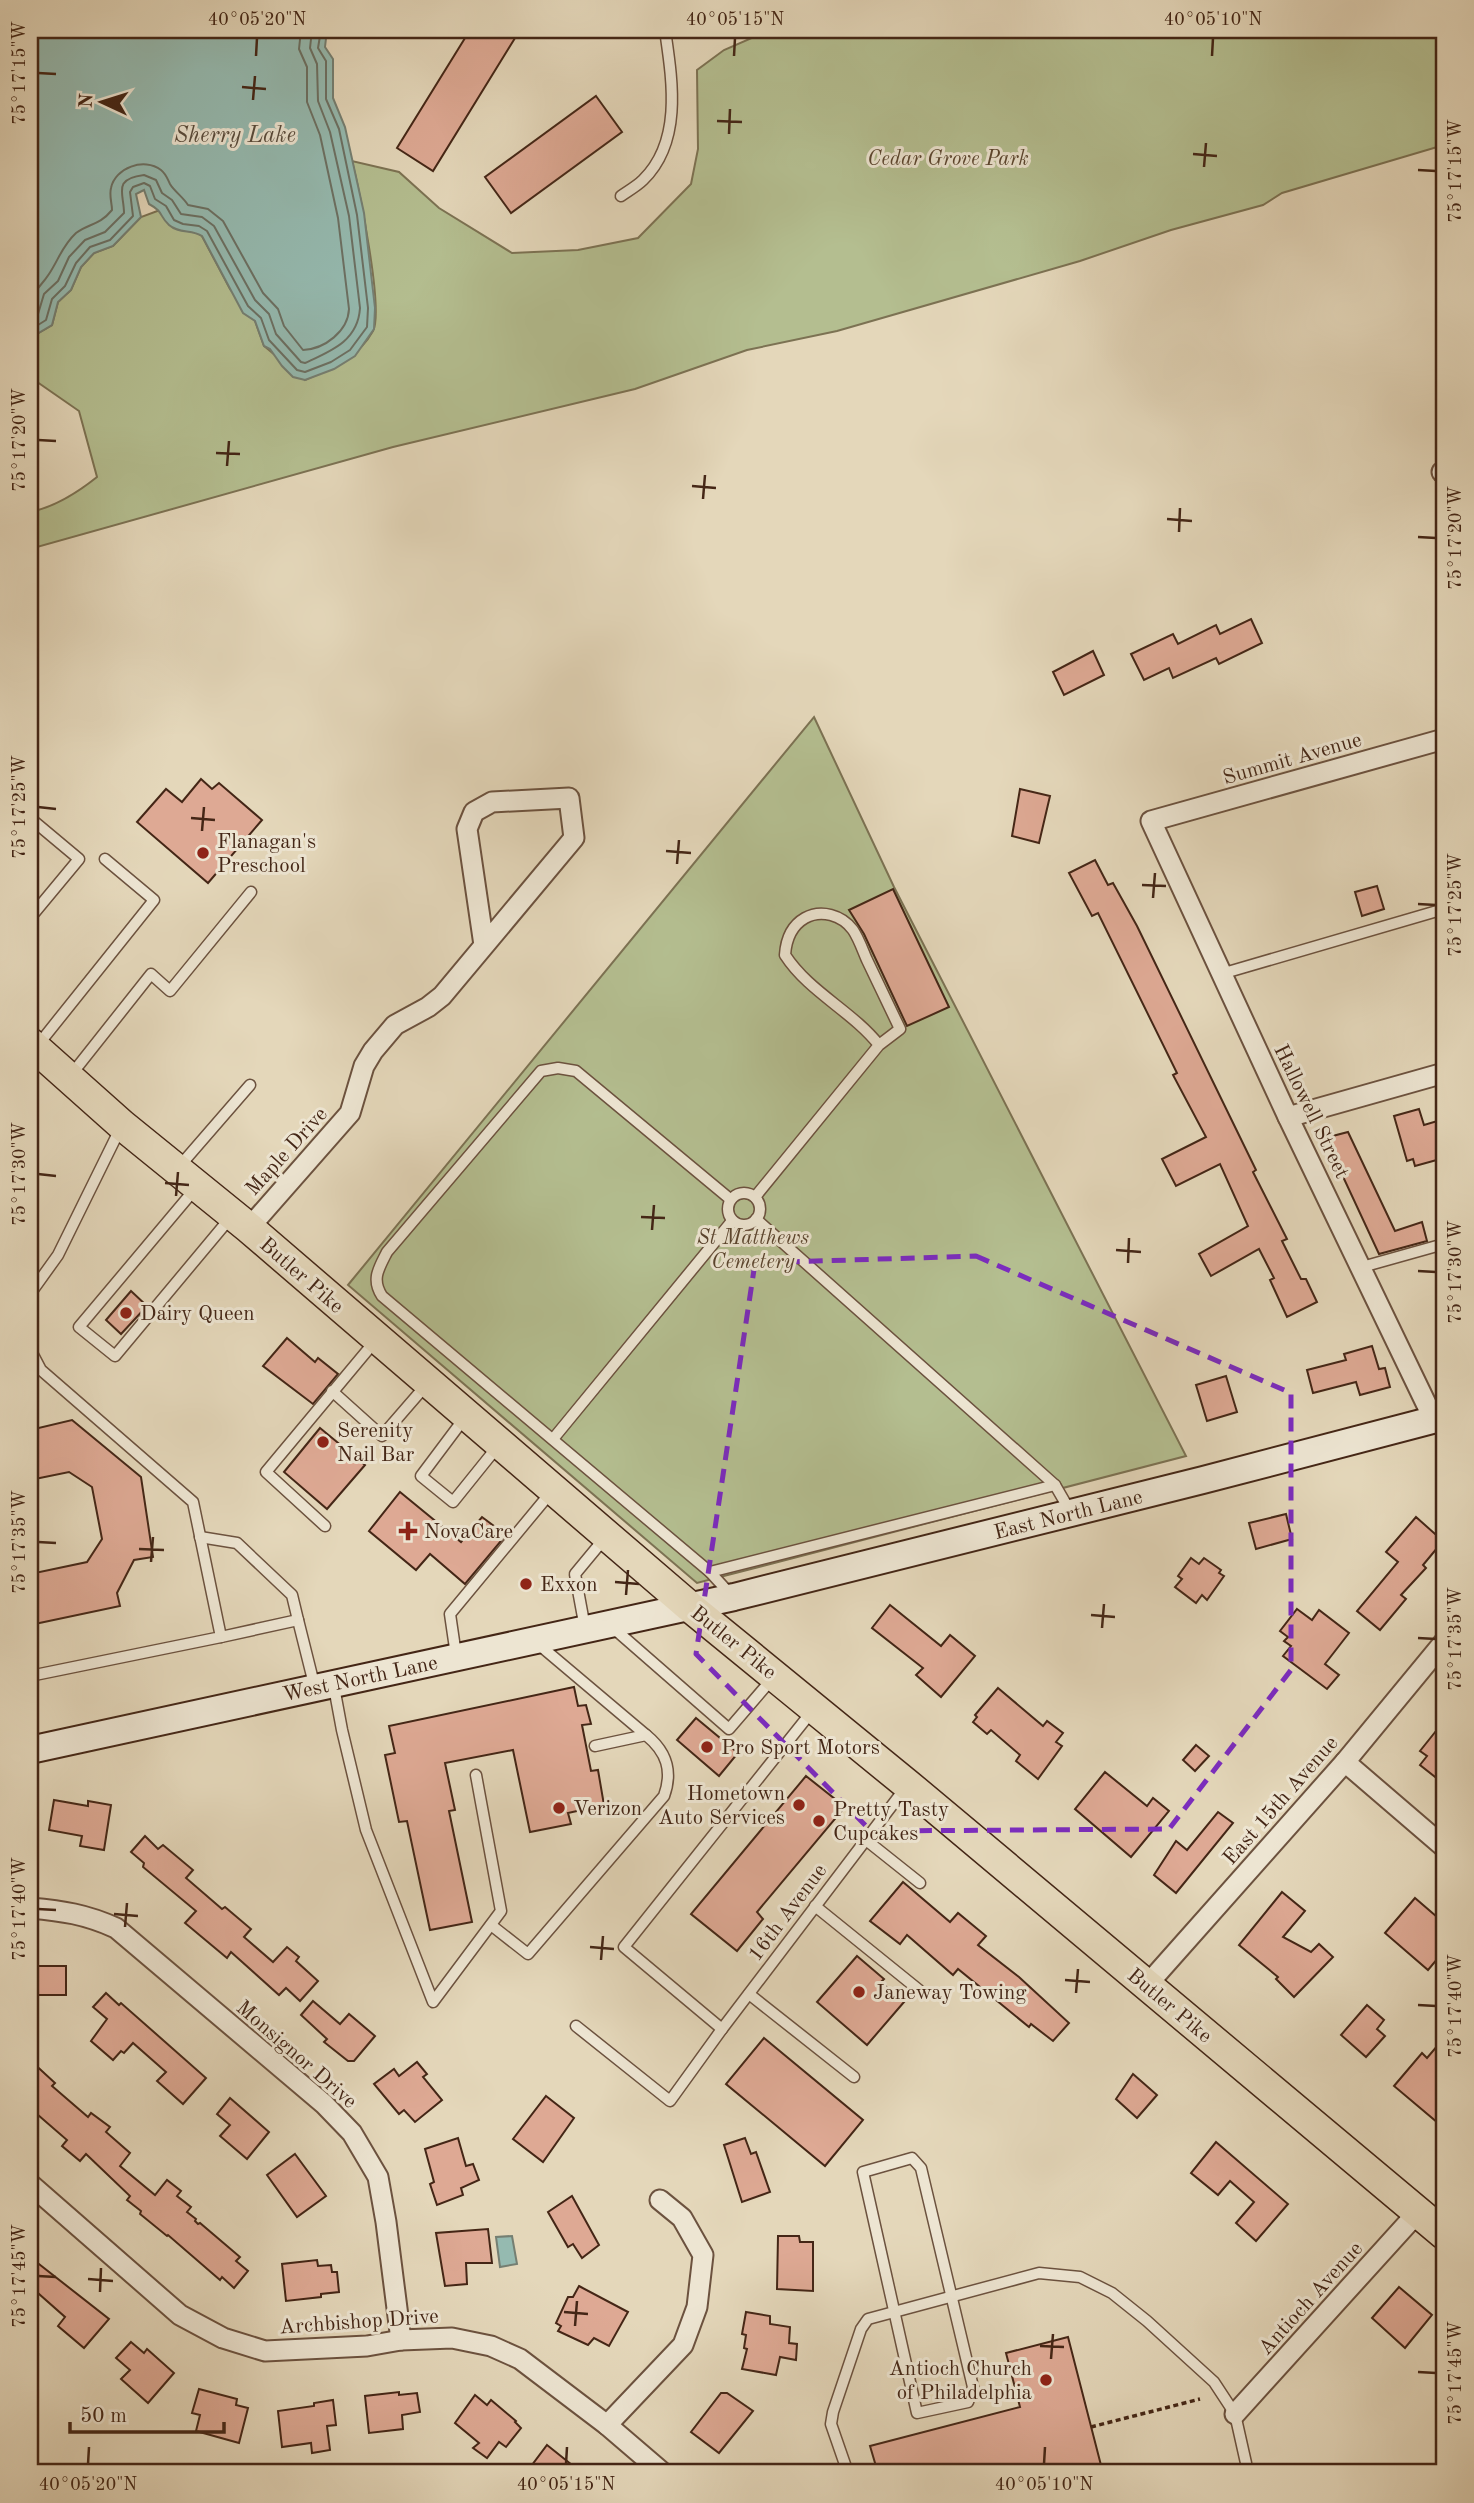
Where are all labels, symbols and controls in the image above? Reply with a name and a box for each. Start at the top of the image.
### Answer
text: 40°05'20"N [208,11,306,29]
text: 40°05'15"N [686,11,784,29]
text: 40°05'10"N [1164,11,1262,29]
text: 75°17'15"W [11,21,29,125]
north arrow [66,66,136,136]
text: N [78,93,98,109]
text: 75°17'15"W [1447,119,1465,223]
water label: Sherry Lake [174,124,296,148]
park label: Cedar Grove Park [867,149,1029,170]
text: 75°17'20"W [11,388,29,492]
text: 75°17'20"W [1447,486,1465,590]
street label: Summit Avenue [1221,730,1364,789]
text: 75°17'25"W [11,755,29,859]
place label: Flanagan's Preschool [217,832,316,877]
marker: Flanagan's Preschool [195,845,211,861]
text: 75°17'25"W [1447,853,1465,957]
street label: Hallowell Street [1269,1041,1352,1182]
street label: Maple Drive [242,1104,332,1200]
text: 75°17'30"W [11,1122,29,1226]
text: 75°17'30"W [1447,1220,1465,1324]
park label: St Matthews Cemetery [697,1228,809,1273]
street label: Butler Pike [255,1234,347,1318]
place label: Dairy Queen [140,1304,255,1325]
marker: Dairy Queen [118,1305,134,1321]
place label: Serenity Nail Bar [337,1421,415,1466]
marker: Serenity Nail Bar [315,1434,331,1450]
street label: East North Lane [992,1487,1145,1544]
text: 75°17'35"W [11,1490,29,1594]
marker: NovaCare [398,1521,418,1541]
place label: NovaCare [424,1522,513,1543]
place label: Exxon [540,1575,598,1596]
marker: Exxon [518,1576,534,1592]
text: 75°17'35"W [1447,1587,1465,1691]
street label: Butler Pike [686,1602,780,1684]
street label: West North Lane [281,1653,440,1706]
street label: East 15th Avenue [1220,1733,1342,1869]
place label: Pro Sport Motors [721,1738,880,1759]
marker: Pro Sport Motors [699,1739,715,1755]
place label: Hometown Auto Services [658,1784,785,1829]
marker: Hometown Auto Services [791,1797,807,1813]
place label: Verizon [573,1799,642,1820]
marker: Verizon [551,1800,567,1816]
place label: Pretty Tasty Cupcakes [833,1800,949,1845]
marker: Pretty Tasty Cupcakes [811,1813,827,1829]
text: 75°17'40"W [11,1857,29,1961]
street label: 16th Avenue [745,1860,831,1965]
text: 75°17'40"W [1447,1954,1465,2058]
street label: Butler Pike [1123,1965,1215,2047]
place label: Janeway Towing [873,1983,1027,2004]
marker: Janeway Towing [851,1984,867,2000]
street label: Monsignor Drive [232,1997,360,2113]
text: 75°17'45"W [11,2224,29,2328]
street label: Antioch Avenue [1255,2238,1367,2360]
street label: Archbishop Drive [279,2306,440,2339]
text: 75°17'45"W [1447,2321,1465,2425]
place label: Antioch Church of Philadelphia [889,2359,1032,2404]
marker: Antioch Church of Philadelphia [1038,2372,1054,2388]
scale bar [70,2391,224,2435]
text: 50 m [80,2406,127,2427]
text: 40°05'20"N [39,2476,137,2494]
text: 40°05'15"N [517,2476,615,2494]
text: 40°05'10"N [995,2476,1093,2494]

